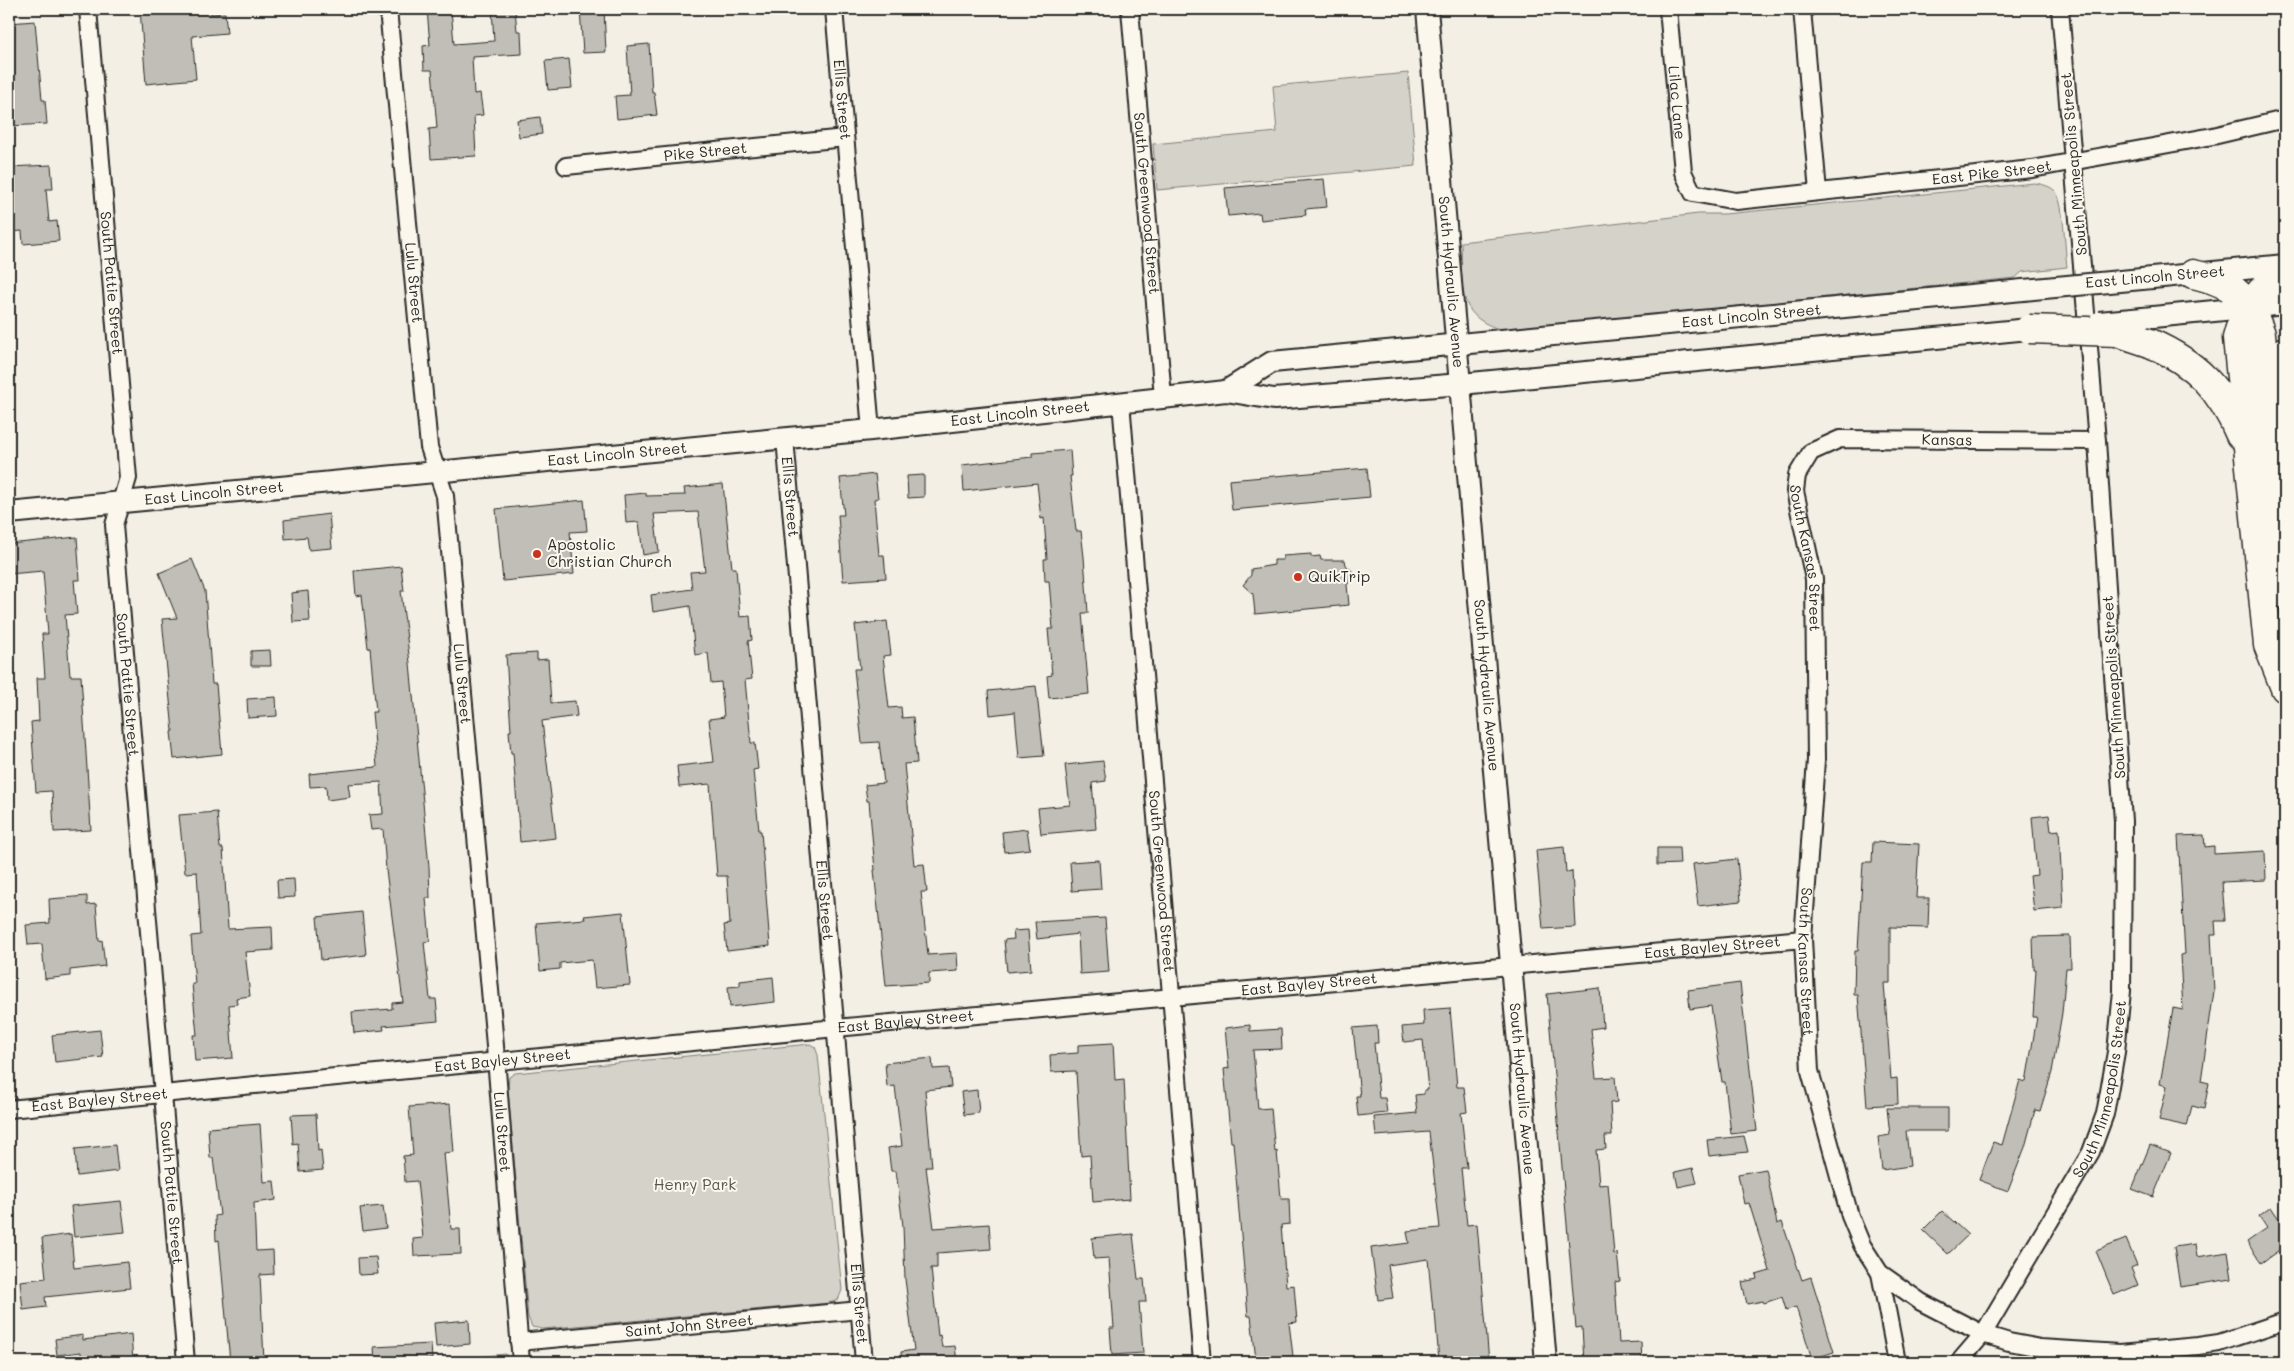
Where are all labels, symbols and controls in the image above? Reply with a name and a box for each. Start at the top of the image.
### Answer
street label: Ellis Street [829,59,856,141]
street label: Lilac Lane [1664,65,1691,140]
street label: South Minneapolis Street [2055,72,2091,256]
street label: South Greenwood Street [1130,111,1165,295]
street label: Pike Street [663,137,748,165]
street label: East Pike Street [1931,155,2053,189]
street label: South Hydraulic Avenue [1434,195,1470,369]
street label: South Pattie Street [96,210,128,355]
street label: Lulu Street [401,242,428,324]
street label: East Lincoln Street [2084,260,2225,292]
street label: East Lincoln Street [1681,298,1822,332]
street label: East Lincoln Street [949,395,1091,430]
street label: Kansas [1922,429,1973,449]
street label: East Lincoln Street [547,437,688,470]
street label: Ellis Street [778,456,804,538]
street label: East Lincoln Street [143,476,285,509]
street label: South Kansas Street [1786,484,1826,632]
place label: Apostolic Christian Church [547,534,671,571]
marker: Apostolic Christian Church [531,548,543,560]
place label: QuikTrip [1308,566,1370,586]
marker: QuikTrip [1292,571,1304,583]
street label: South Minneapolis Street [2097,595,2129,779]
street label: South Hydraulic Avenue [1470,598,1505,772]
street label: South Pattie Street [113,612,145,757]
street label: Lulu Street [449,643,477,725]
street label: South Greenwood Street [1145,789,1180,973]
street label: Ellis Street [812,859,839,941]
street label: South Kansas Street [1794,887,1819,1036]
street label: East Bayley Street [1643,930,1781,963]
street label: East Bayley Street [1240,967,1378,1000]
street label: South Minneapolis Street [2067,999,2130,1181]
street label: South Hydraulic Avenue [1505,1002,1540,1176]
street label: East Bayley Street [837,1004,975,1037]
street label: East Bayley Street [434,1043,572,1076]
street label: East Bayley Street [30,1083,168,1116]
street label: Lulu Street [490,1091,516,1173]
street label: South Pattie Street [156,1120,189,1265]
park label: Henry Park [654,1174,736,1194]
street label: Ellis Street [847,1263,873,1345]
street label: Saint John Street [624,1309,754,1341]

